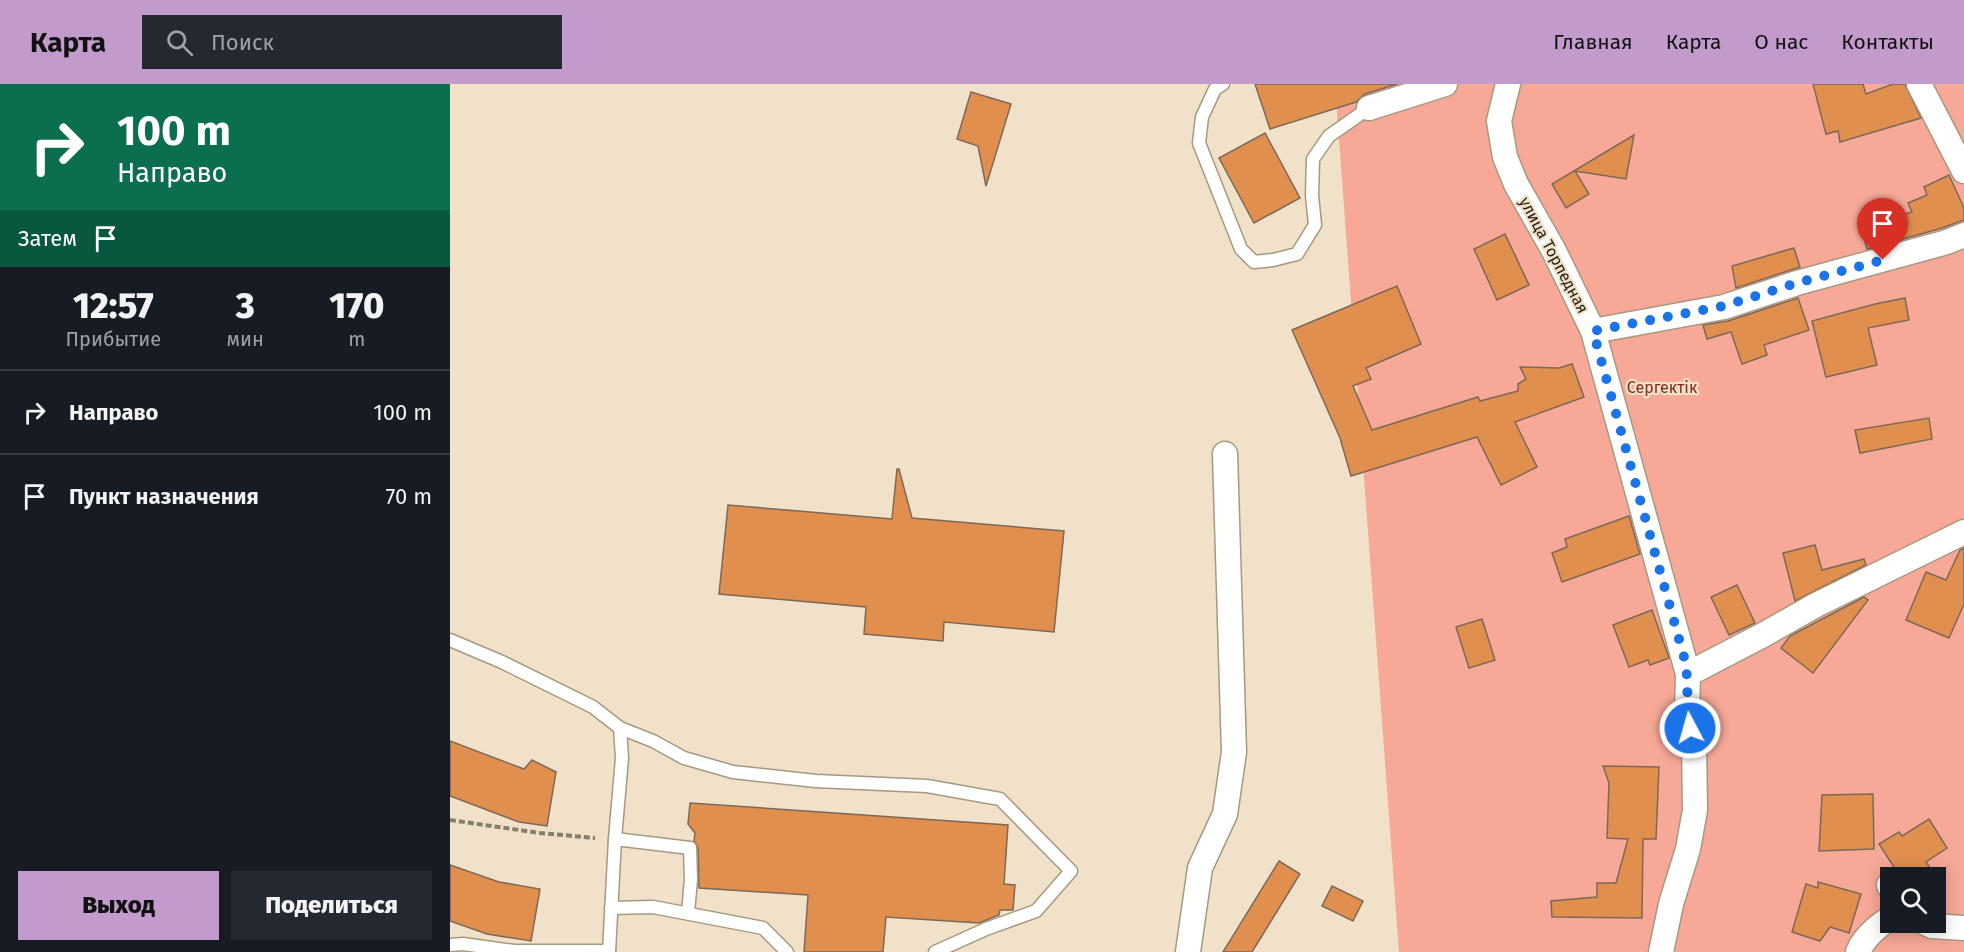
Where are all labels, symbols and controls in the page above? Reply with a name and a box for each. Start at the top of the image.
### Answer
search box [142,15,562,69]
text: Карта [30,26,106,59]
icon: search [163,26,196,59]
text: Поиск [211,29,274,56]
text: Главная [1553,29,1633,55]
text: Карта [1666,29,1721,55]
text: О нас [1754,29,1808,55]
text: Контакты [1841,29,1934,55]
text: 100 m [117,106,231,156]
icon: right [18,108,96,186]
text: Направо [117,157,227,189]
street label: улица Торпедная [1515,194,1593,316]
pin [1857,198,1908,260]
icon: arrive [1866,207,1899,240]
icon: arrive [89,222,122,255]
text: Затем [18,225,77,252]
text: 12:57 [73,284,154,328]
text: 3 [236,284,255,328]
text: 170 [329,284,385,328]
text: Прибытие [66,327,161,351]
text: мин [227,327,264,351]
text: m [348,327,365,351]
park label: Сергектік [1627,378,1698,397]
icon: right [18,396,51,429]
text: Направо [69,399,158,426]
text: 100 m [373,399,432,426]
icon: arrive [18,480,51,513]
text: Пункт назначения [69,483,259,510]
text: 70 m [386,483,432,510]
position arrow [1658,696,1722,760]
map controls [1880,867,1946,933]
button: search [1880,867,1946,933]
button: Выход [18,871,219,940]
button: Поделиться [231,871,432,940]

